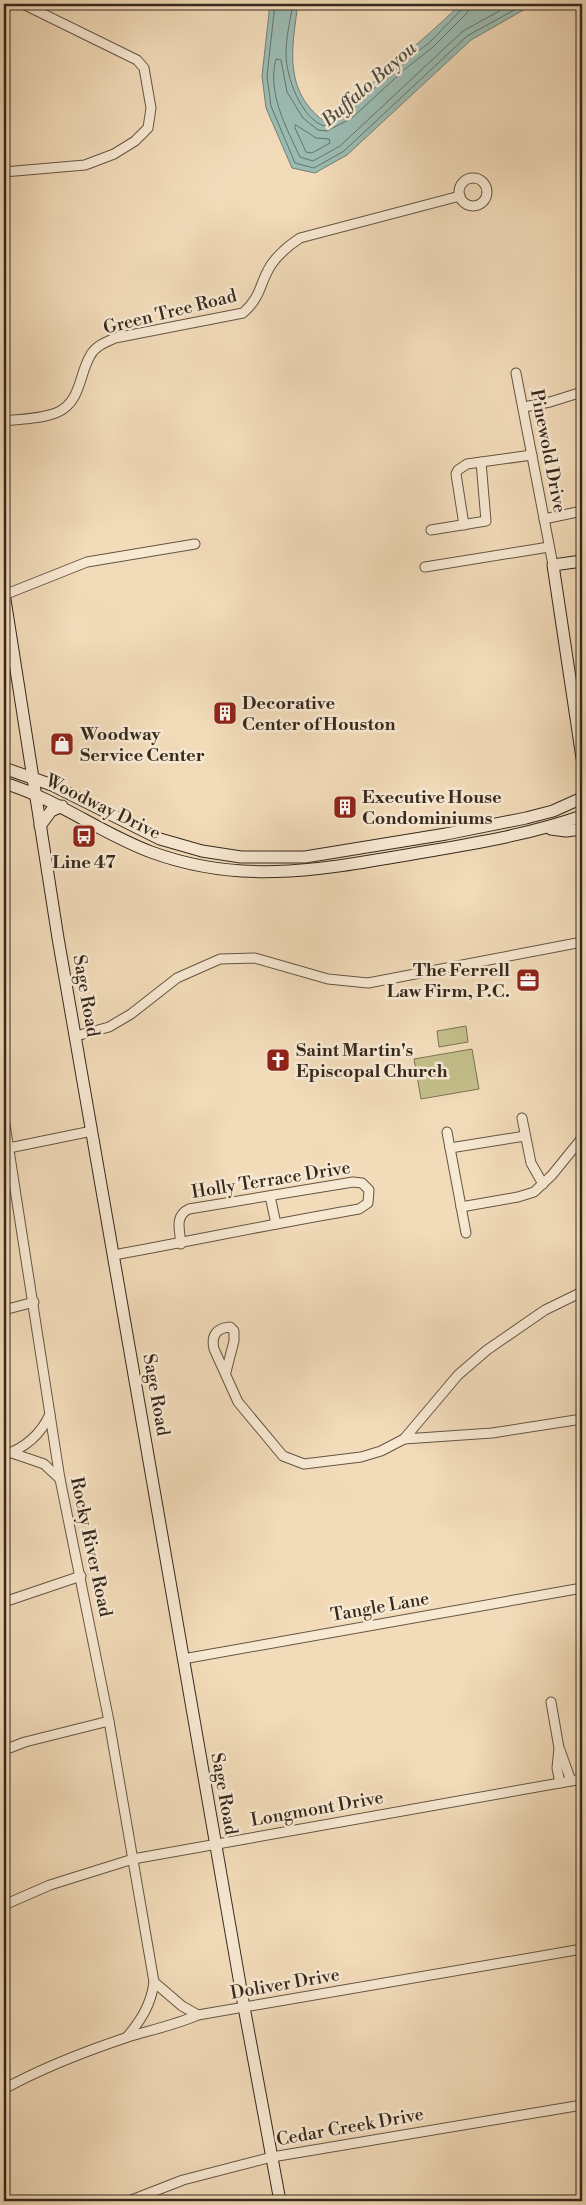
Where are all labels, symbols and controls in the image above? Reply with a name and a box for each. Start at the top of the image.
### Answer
water label: Buffalo Bayou [316,36,422,133]
street label: Green Tree Road [101,284,240,340]
street label: Pinewold Drive [525,387,571,515]
place label: Decorative Center of Houston [242,692,396,736]
building icon: Decorative Center of Houston [212,700,238,726]
place label: Woodway Service Center [79,723,205,767]
shop icon: Woodway Service Center [49,731,75,757]
street label: Woodway Drive [41,769,164,845]
place label: Executive House Condominiums [362,786,502,830]
building icon: Executive House Condominiums [332,794,358,820]
bus stop icon: Line 47 [71,823,97,849]
place label: Line 47 [52,851,116,874]
street label: Sage Road [67,953,105,1040]
place label: The Ferrell Law Firm, P.C. [387,959,510,1003]
office icon: The Ferrell Law Firm, P.C. [515,967,541,993]
place label: Saint Martin's Episcopal Church [296,1039,448,1083]
church icon: Saint Martin's Episcopal Church [265,1047,291,1073]
street label: Holly Terrace Drive [190,1156,352,1204]
street label: Sage Road [137,1352,175,1439]
street label: Rocky River Road [65,1475,117,1620]
street label: Tangle Lane [329,1587,431,1627]
street label: Sage Road [205,1751,243,1838]
street label: Longmont Drive [249,1786,385,1832]
street label: Doliver Drive [229,1963,341,2005]
street label: Cedar Creek Drive [274,2103,426,2151]

